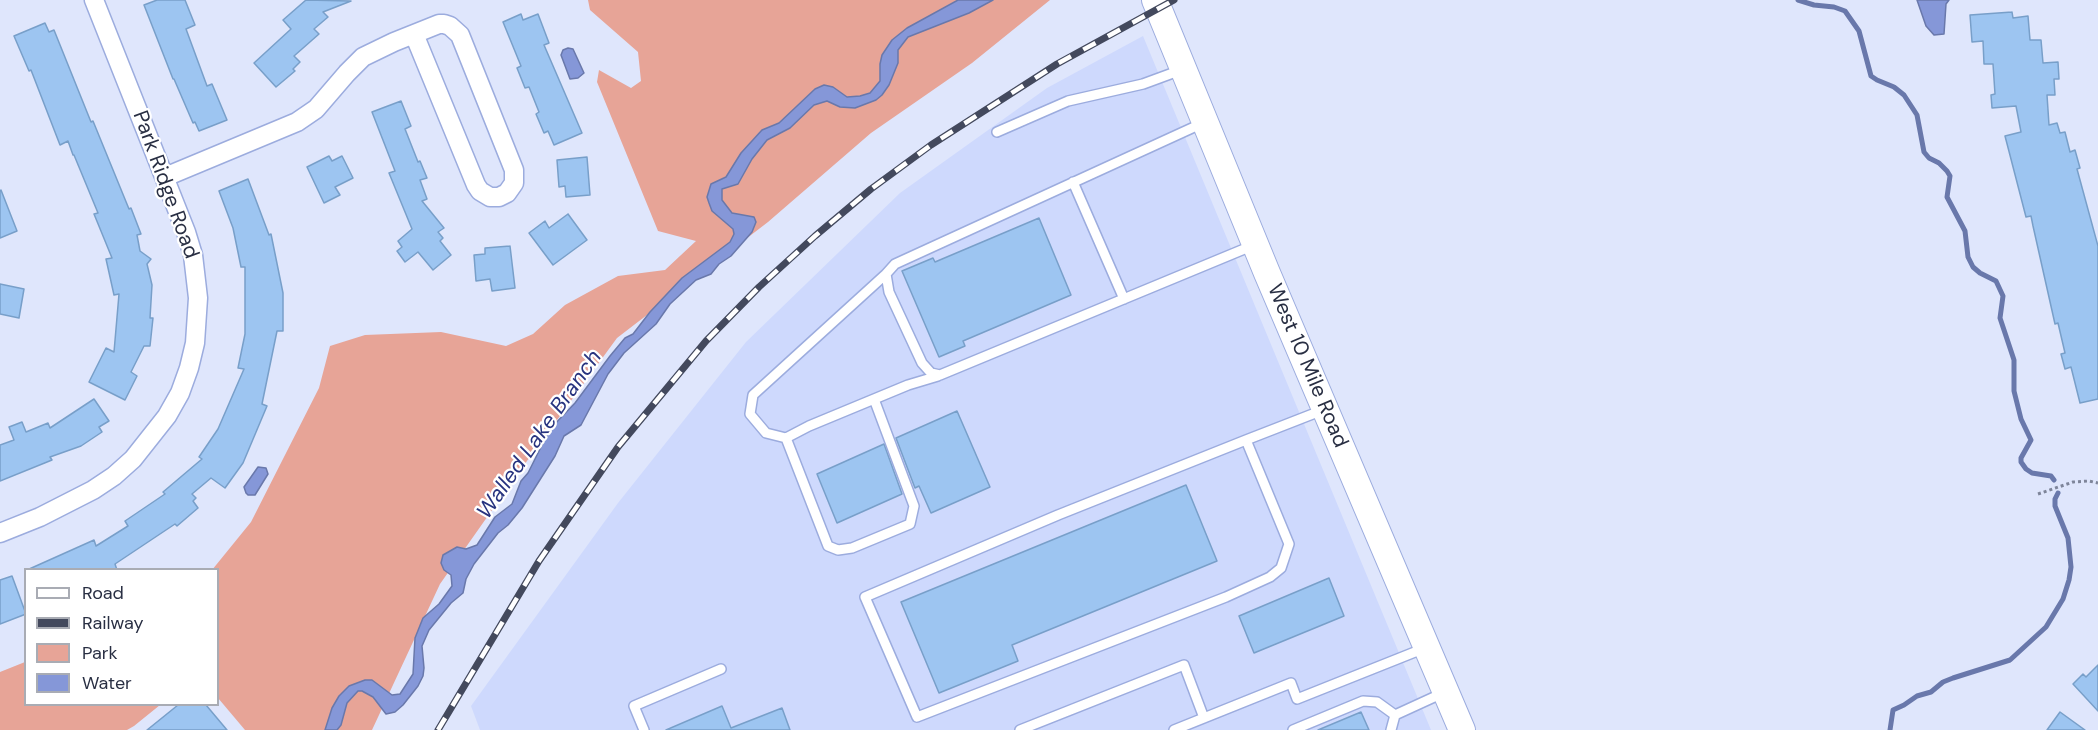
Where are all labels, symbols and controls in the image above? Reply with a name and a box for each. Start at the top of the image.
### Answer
street label: Park Ridge Road [127,108,203,262]
street label: West 10 Mile Road [1261,280,1353,452]
water label: Walled Lake Branch [472,346,608,524]
legend [24,568,219,706]
text: Road [82,581,124,605]
text: Railway [82,611,144,635]
text: Park [82,641,118,665]
text: Water [82,671,132,695]

